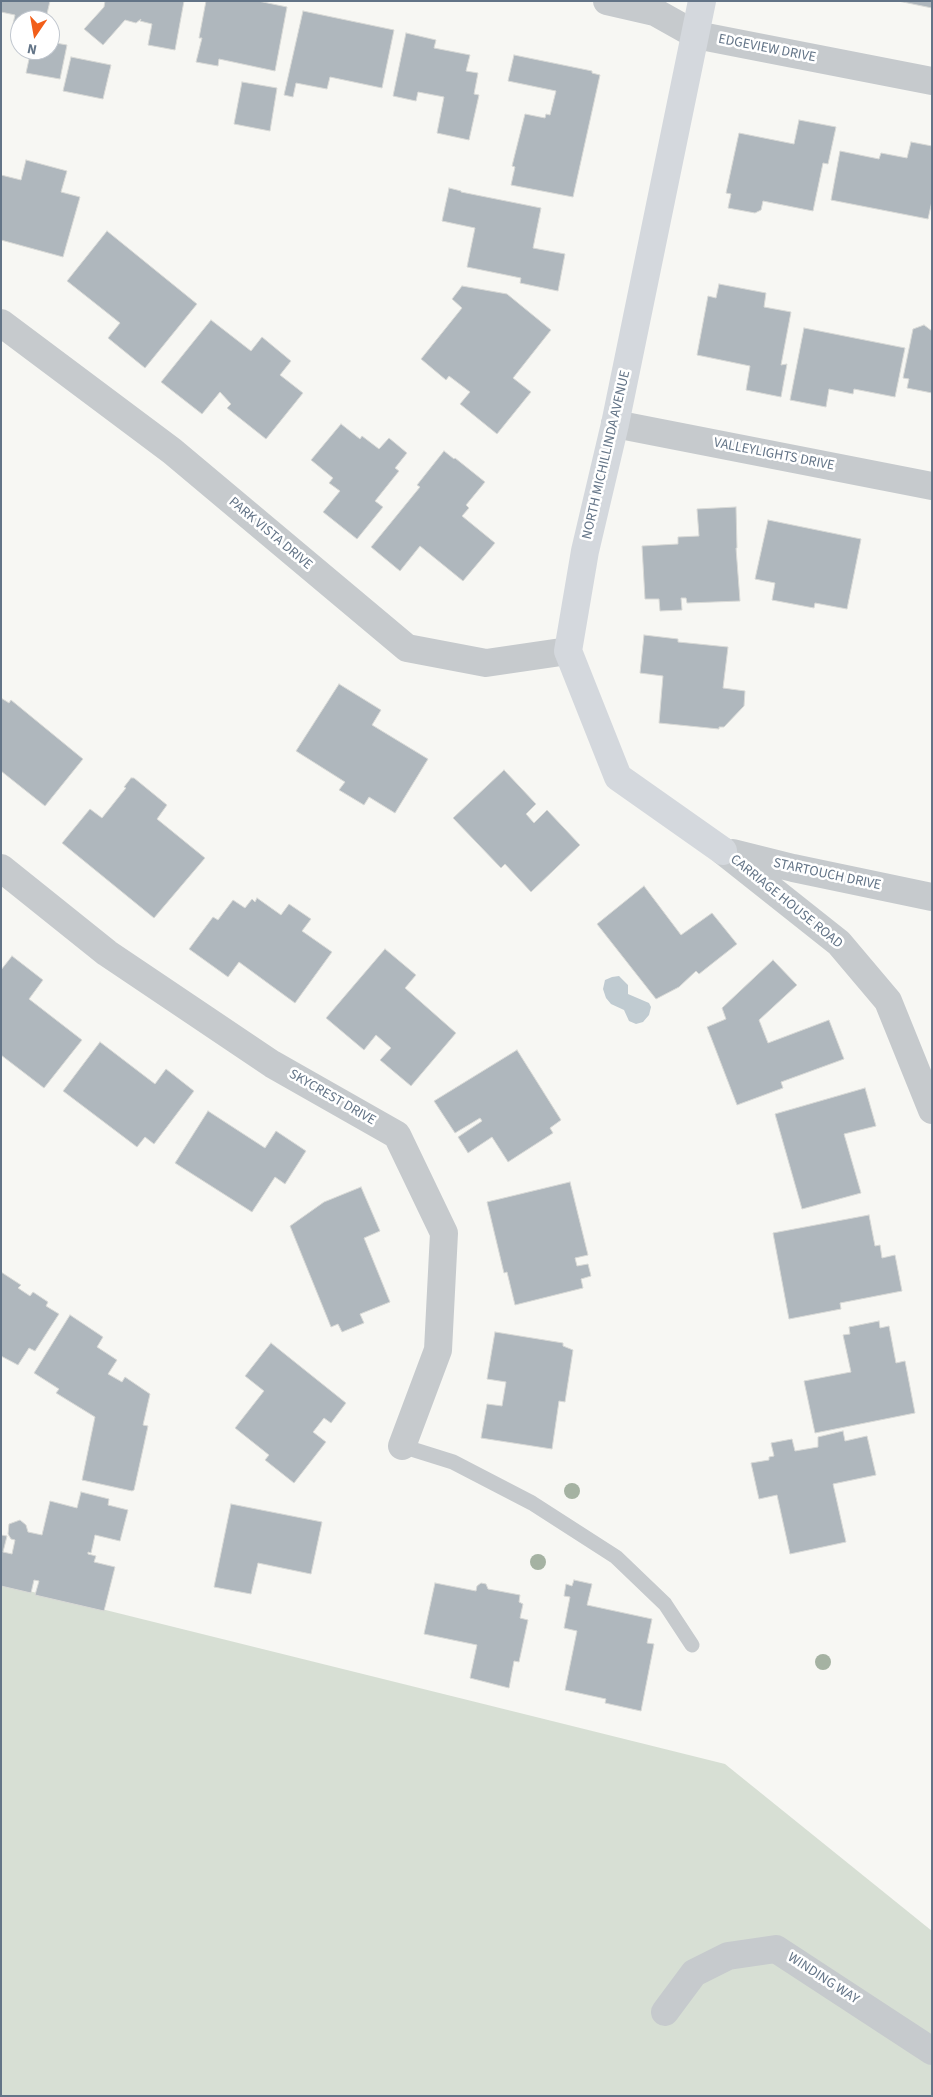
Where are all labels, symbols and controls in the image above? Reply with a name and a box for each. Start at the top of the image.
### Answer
north arrow [10,10,60,60]
street label: EDGEVIEW DRIVE [717,31,817,67]
text: N [25,38,39,59]
street label: NORTH MICHILLINDA AVENUE [579,369,635,541]
street label: VALLEYLIGHTS DRIVE [712,435,836,475]
street label: PARK VISTA DRIVE [225,494,315,574]
street label: CARRIAGE HOUSE ROAD [726,851,846,953]
street label: STARTOUCH DRIVE [772,855,882,895]
street label: SKYCREST DRIVE [286,1066,378,1130]
street label: WINDING WAY [784,1950,862,2008]

